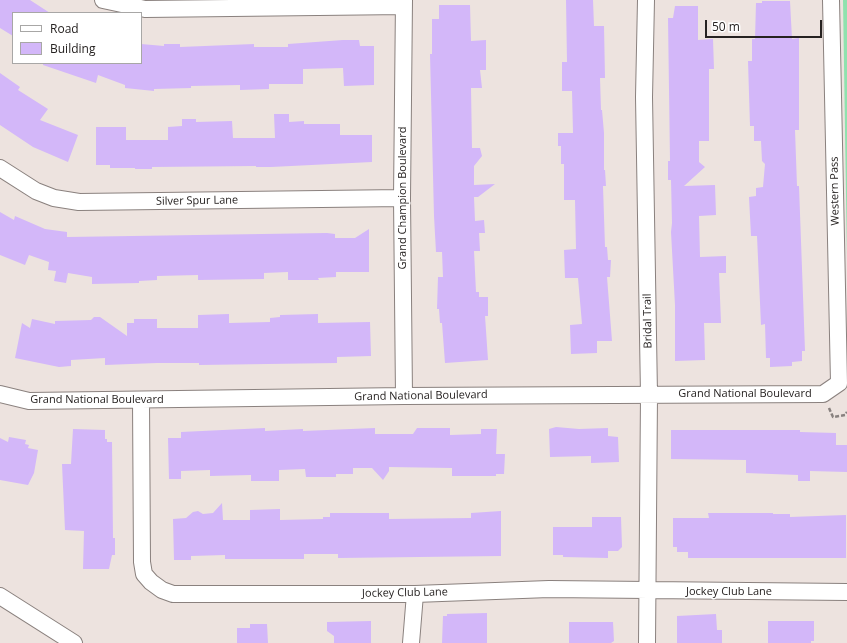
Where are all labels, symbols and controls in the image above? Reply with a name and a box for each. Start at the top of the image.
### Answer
legend [12,12,142,64]
scale bar [707,12,824,38]
text: 50 m [712,18,740,35]
text: Road [50,20,79,37]
text: Building [50,40,95,57]
street label: Grand Champion Boulevard [396,127,410,269]
street label: Western Pass [828,156,842,226]
street label: Silver Spur Lane [156,194,238,208]
street label: Bridal Trail [641,293,655,349]
street label: Grand National Boulevard [678,387,812,401]
street label: Grand National Boulevard [354,388,488,404]
street label: Grand National Boulevard [30,393,164,407]
street label: Jockey Club Lane [686,585,772,599]
street label: Jockey Club Lane [362,586,448,600]

